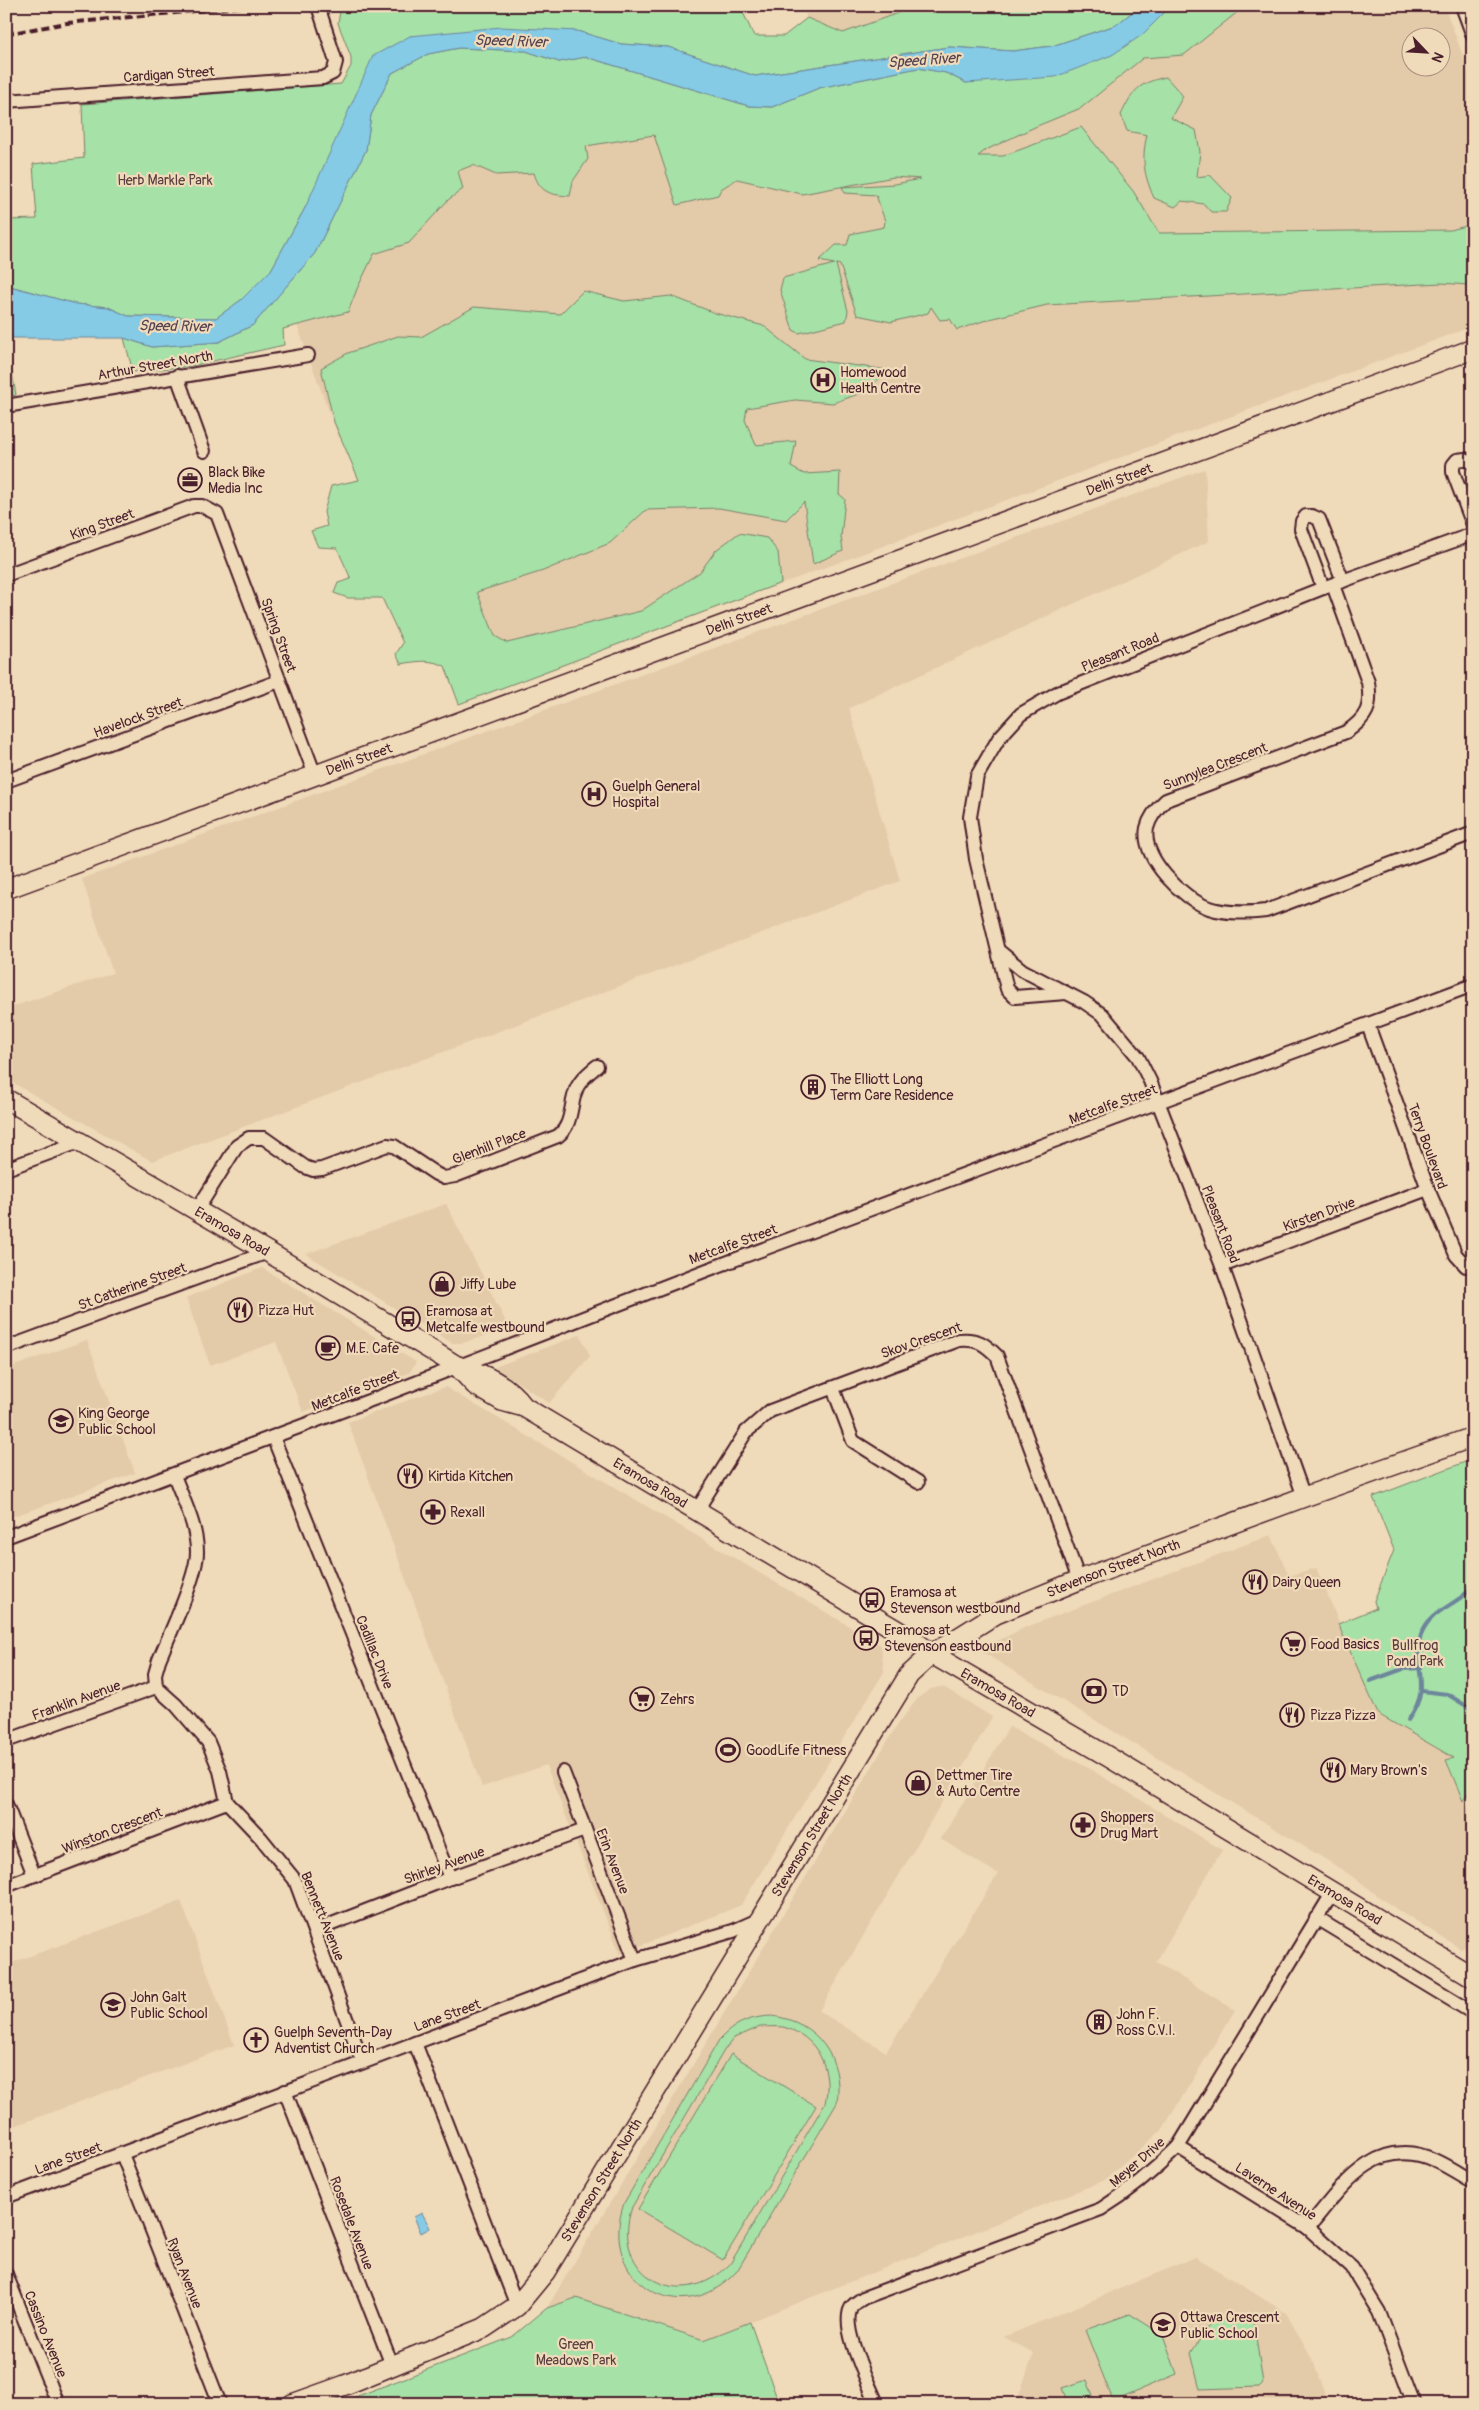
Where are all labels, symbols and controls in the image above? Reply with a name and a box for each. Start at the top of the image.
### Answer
north arrow [1402,28,1452,78]
water label: Speed River [474,31,549,52]
water label: Speed River [887,48,963,73]
text: N [1428,49,1447,65]
street label: Cardigan Street [123,63,216,86]
park label: Herb Markle Park [117,172,213,189]
water label: Speed River [139,316,213,337]
street label: Arthur Street North [96,347,214,384]
place label: Homewood Health Centre [840,364,921,397]
hospital icon: Homewood Health Centre [810,367,836,393]
street label: Delhi Street [1084,460,1155,500]
place label: Black Bike Media Inc [208,464,265,497]
office icon: Black Bike Media Inc [177,467,203,493]
street label: King Street [68,505,137,544]
street label: Spring Street [257,596,300,675]
street label: Delhi Street [704,600,775,640]
street label: Pleasant Road [1079,629,1162,676]
street label: Havelock Street [91,693,185,741]
street label: Sunnylea Crescent [1161,739,1270,794]
street label: Delhi Street [324,740,395,780]
place label: Guelph General Hospital [612,778,700,811]
hospital icon: Guelph General Hospital [581,781,607,807]
place label: The Elliott Long Term Care Residence [830,1071,954,1104]
building icon: The Elliott Long Term Care Residence [800,1074,826,1100]
street label: Metcalfe Street [1067,1081,1160,1128]
street label: Terry Boulevard [1404,1101,1451,1191]
street label: Glenhill Place [450,1125,528,1168]
street label: Pleasant Road [1198,1183,1243,1266]
street label: Kirsten Drive [1281,1194,1358,1235]
street label: Eramosa Road [192,1203,272,1260]
street label: Metcalfe Street [687,1221,780,1268]
street label: St Catherine Street [76,1259,189,1314]
shop icon: Jiffy Lube [429,1271,455,1297]
place label: Jiffy Lube [460,1276,516,1293]
restaurant icon: Pizza Hut [227,1297,253,1323]
place label: Pizza Hut [258,1302,314,1319]
place label: Eramosa at Metcalfe westbound [426,1303,545,1336]
bus stop icon: Eramosa at Metcalfe westbound [395,1306,421,1332]
street label: Skov Crescent [878,1319,964,1362]
cafe icon: M.E. Cafe [315,1335,341,1361]
place label: M.E. Cafe [346,1340,399,1357]
street label: Metcalfe Street [309,1366,402,1415]
place label: King George Public School [78,1405,156,1438]
school or university icon: King George Public School [48,1408,74,1434]
street label: Eramosa Road [610,1454,691,1512]
restaurant icon: Kirtida Kitchen [397,1463,423,1489]
place label: Kirtida Kitchen [428,1468,513,1485]
pharmacy icon: Rexall [420,1499,446,1525]
place label: Rexall [450,1504,485,1521]
street label: Stevenson Street North [1044,1536,1182,1601]
restaurant icon: Dairy Queen [1242,1569,1268,1595]
place label: Dairy Queen [1272,1574,1341,1591]
place label: Eramosa at Stevenson westbound [890,1584,1020,1617]
bus stop icon: Eramosa at Stevenson westbound [859,1587,885,1613]
street label: Cadillac Drive [352,1613,397,1691]
place label: Eramosa at Stevenson eastbound [884,1622,1012,1655]
bus stop icon: Eramosa at Stevenson eastbound [853,1625,879,1651]
supermarket icon: Food Basics [1280,1631,1306,1657]
place label: Food Basics [1310,1636,1380,1653]
park label: Bullfrog Pond Park [1386,1637,1444,1670]
street label: Eramosa Road [957,1665,1038,1721]
street label: Franklin Avenue [30,1677,123,1724]
bank icon: TD [1081,1678,1107,1704]
place label: TD [1112,1683,1129,1700]
supermarket icon: Zehrs [629,1686,655,1712]
place label: Zehrs [660,1691,695,1708]
restaurant icon: Pizza Pizza [1279,1702,1305,1728]
place label: Pizza Pizza [1310,1707,1376,1724]
sports icon: GoodLife Fitness [715,1737,741,1763]
place label: GoodLife Fitness [746,1742,847,1759]
restaurant icon: Mary Brown's [1320,1757,1346,1783]
place label: Mary Brown's [1350,1762,1428,1779]
place label: Dettmer Tire & Auto Centre [936,1767,1020,1800]
shop icon: Dettmer Tire & Auto Centre [905,1770,931,1796]
street label: Stevenson Street North [768,1771,856,1900]
street label: Winston Crescent [60,1803,165,1857]
place label: Shoppers Drug Mart [1100,1809,1158,1842]
pharmacy icon: Shoppers Drug Mart [1070,1812,1096,1838]
street label: Erin Avenue [592,1826,633,1896]
street label: Shirley Avenue [401,1843,487,1888]
street label: Bennett Avenue [297,1869,348,1963]
street label: Eramosa Road [1304,1871,1385,1929]
place label: John Galt Public School [130,1989,208,2022]
school or university icon: John Galt Public School [100,1992,126,2018]
street label: Lane Street [411,1995,483,2035]
place label: John F. Ross C.V.I. [1116,2006,1175,2039]
building icon: John F. Ross C.V.I. [1086,2009,1112,2035]
place label: Guelph Seventh-Day Adventist Church [274,2024,392,2057]
church icon: Guelph Seventh-Day Adventist Church [243,2027,269,2053]
street label: Stevenson Street North [557,2116,646,2245]
street label: Meyer Drive [1106,2134,1169,2191]
street label: Lane Street [32,2138,104,2178]
street label: Laverne Avenue [1232,2159,1320,2224]
street label: Rosedale Avenue [326,2174,377,2272]
street label: Ryan Avenue [163,2236,206,2311]
street label: Cassino Avenue [20,2288,71,2380]
place label: Ottawa Crescent Public School [1180,2309,1280,2342]
school or university icon: Ottawa Crescent Public School [1150,2312,1176,2338]
park label: Green Meadows Park [536,2336,617,2369]

